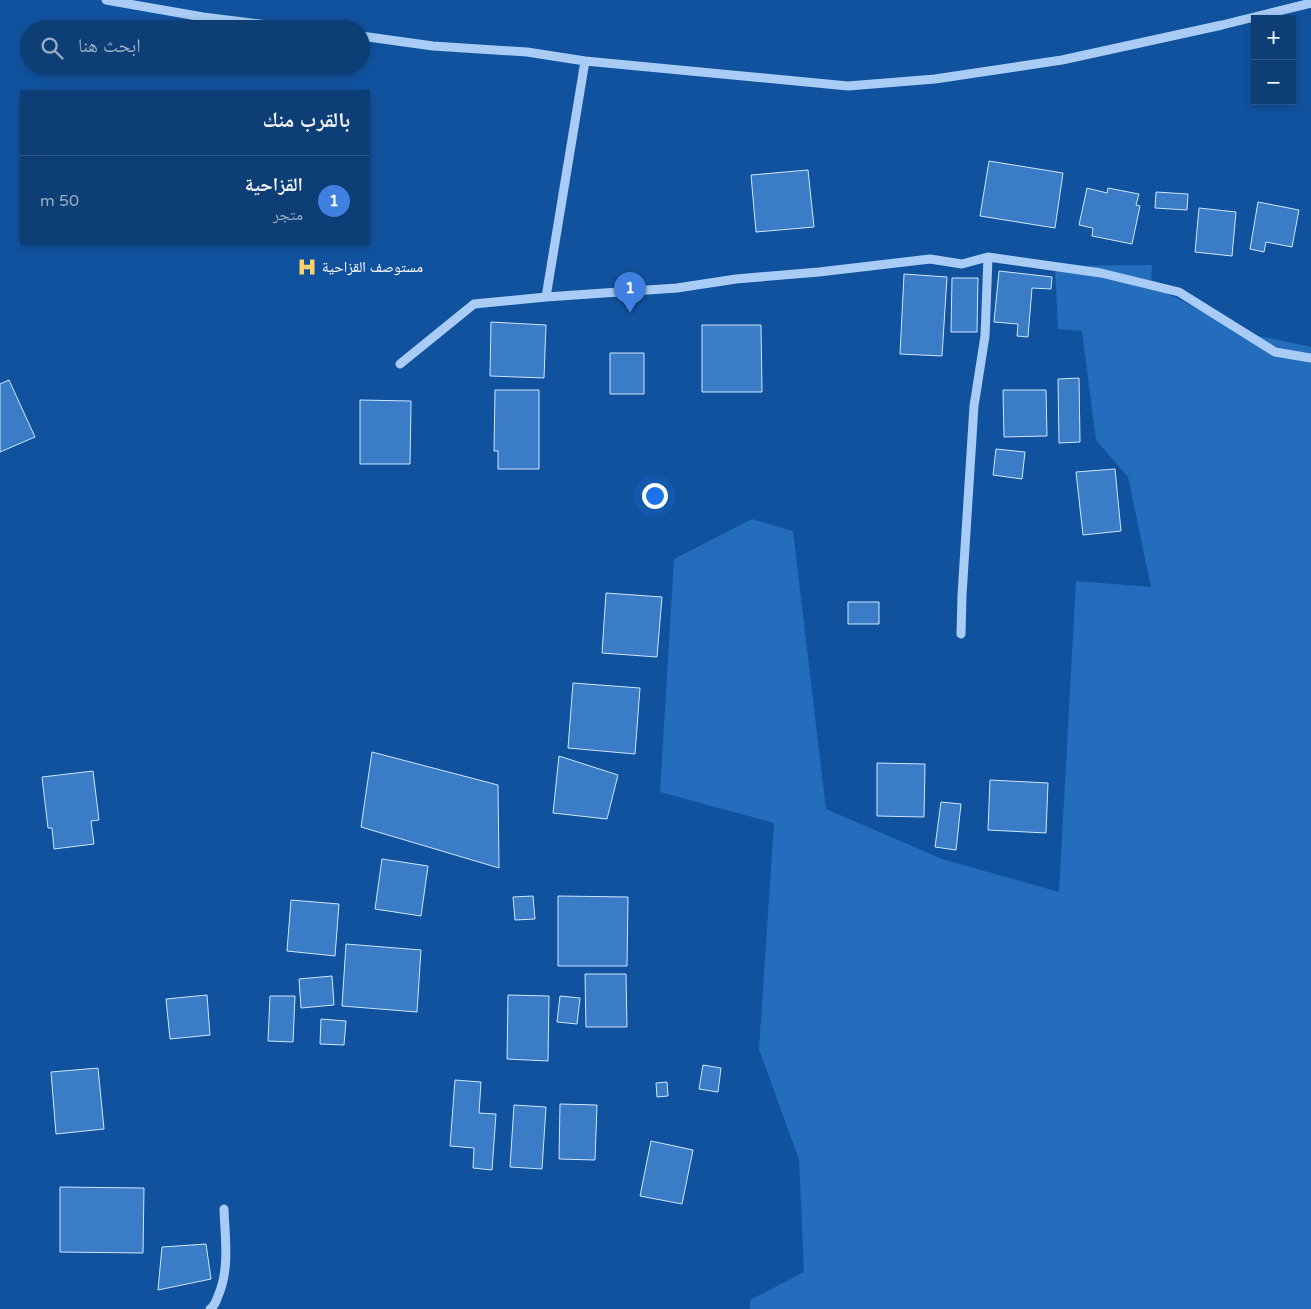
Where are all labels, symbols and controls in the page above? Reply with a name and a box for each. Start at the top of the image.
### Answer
map controls [1251,15,1296,105]
button: + [1251,15,1296,60]
search box [20,20,370,75]
icon: search [38,34,66,62]
text: ابحث هنا [78,35,141,57]
button: − [1251,60,1296,105]
text: بالقرب منك [263,108,350,133]
text: القزاحية [245,174,303,196]
text: 50 m [40,191,79,211]
text: 1 [329,191,339,211]
text: متجر [273,205,303,225]
hospital icon: مستوصف القزاحية [296,256,318,278]
place label: مستوصف القزاحية [322,258,423,276]
pin: 1 [614,272,646,313]
your location [642,483,668,509]

